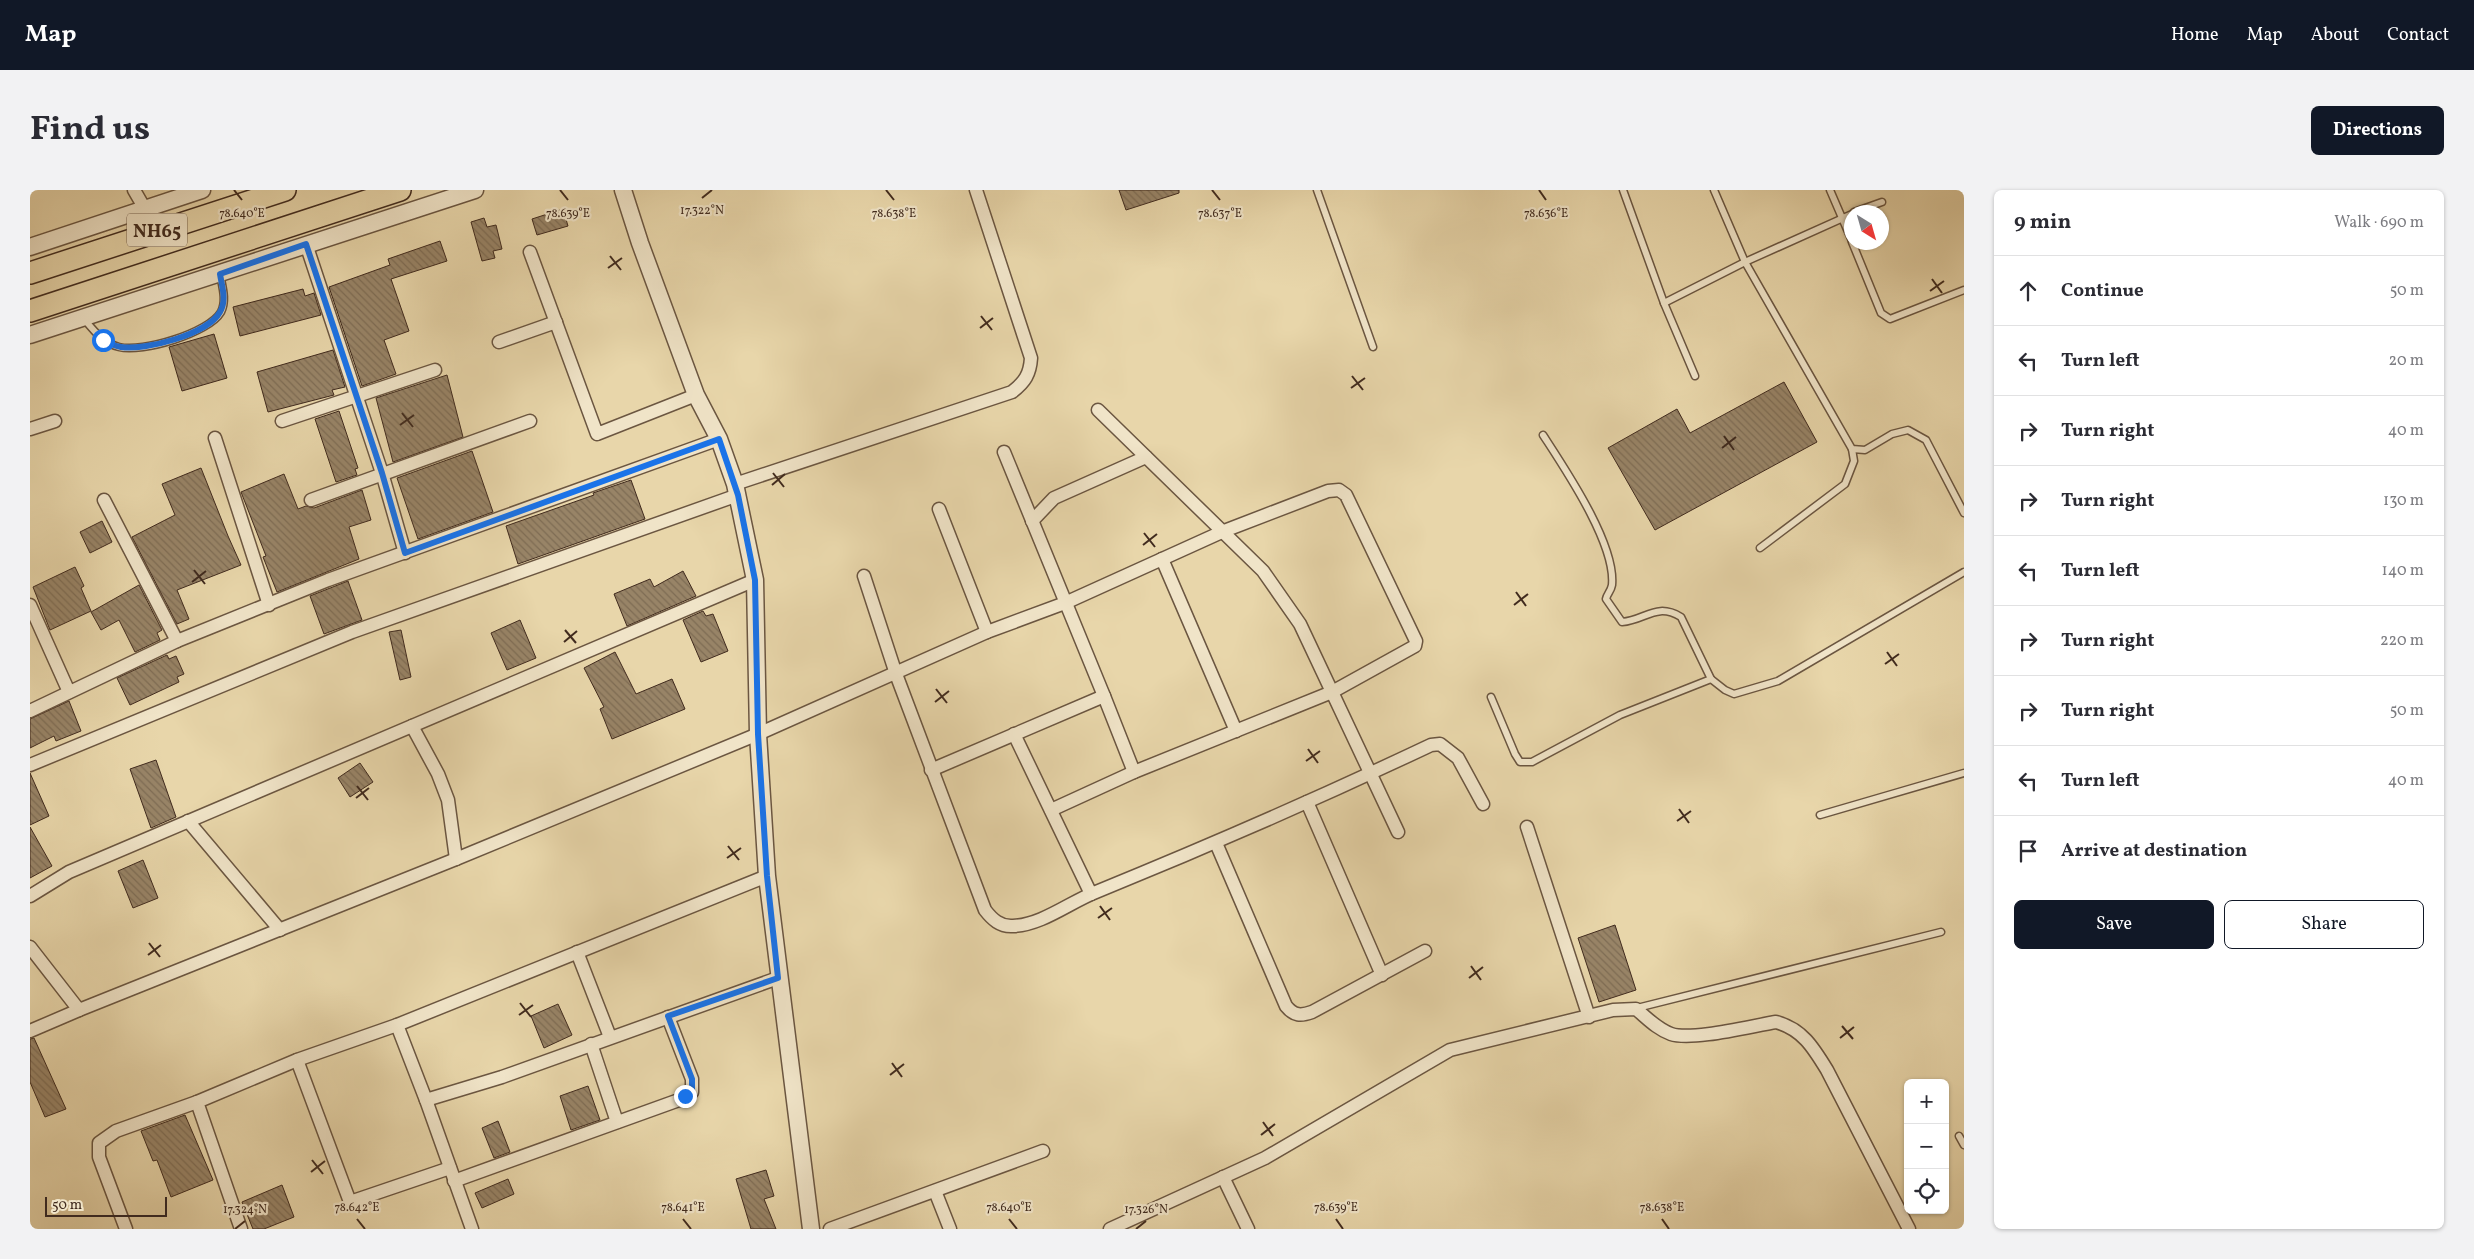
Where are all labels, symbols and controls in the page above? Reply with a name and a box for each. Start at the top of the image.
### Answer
text: Map [25,18,76,52]
text: Home [2171,23,2219,48]
text: Map [2247,23,2283,48]
text: About [2311,23,2359,48]
text: Contact [2387,23,2449,48]
text: Find us [30,106,150,154]
button: Directions [2311,106,2444,155]
text: 17.322°N [680,203,724,219]
north arrow [1844,205,1889,250]
text: 78.640°E [219,206,265,222]
text: 78.639°E [546,206,590,222]
text: 78.638°E [872,206,916,222]
text: 78.637°E [1198,206,1242,222]
text: 78.636°E [1524,206,1568,222]
text: 9 min [2014,208,2071,237]
text: Walk · 690 m [2334,212,2424,234]
road number: NH65 [127,214,187,246]
icon: ahead [2014,277,2042,305]
text: Continue [2061,278,2144,304]
text: 50 m [2390,280,2424,302]
route start [92,329,115,352]
icon: left [2014,347,2042,375]
text: Turn left [2061,348,2140,374]
text: 20 m [2389,350,2424,372]
icon: right [2014,417,2042,445]
text: Turn right [2061,418,2154,444]
text: 40 m [2388,420,2424,442]
icon: right [2014,487,2042,515]
text: Turn right [2061,488,2154,514]
text: 130 m [2383,490,2424,512]
icon: left [2014,557,2042,585]
text: Turn left [2061,558,2140,584]
text: 140 m [2382,560,2424,582]
icon: right [2014,627,2042,655]
text: Turn right [2061,628,2154,654]
text: 220 m [2380,630,2424,652]
icon: right [2014,697,2042,725]
text: Turn right [2061,698,2154,724]
text: 50 m [2390,700,2424,722]
icon: left [2014,767,2042,795]
text: Turn left [2061,768,2140,794]
text: 40 m [2388,770,2424,792]
icon: arrive [2014,837,2042,865]
text: Arrive at destination [2061,838,2247,864]
button: Save [2014,900,2214,949]
button: Share [2224,900,2424,949]
map controls [1904,1079,1949,1214]
button: + [1904,1079,1949,1124]
route end [674,1085,697,1108]
button: − [1904,1124,1949,1169]
button: locate [1904,1169,1949,1214]
scale bar [45,1194,168,1217]
text: 50 m [52,1196,82,1215]
text: 78.642°E [334,1200,380,1216]
text: 78.641°E [661,1200,705,1216]
text: 78.640°E [986,1200,1032,1216]
text: 78.639°E [1314,1200,1358,1216]
text: 78.638°E [1640,1200,1684,1216]
text: 17.324°N [223,1202,267,1218]
text: 17.326°N [1124,1202,1168,1218]

